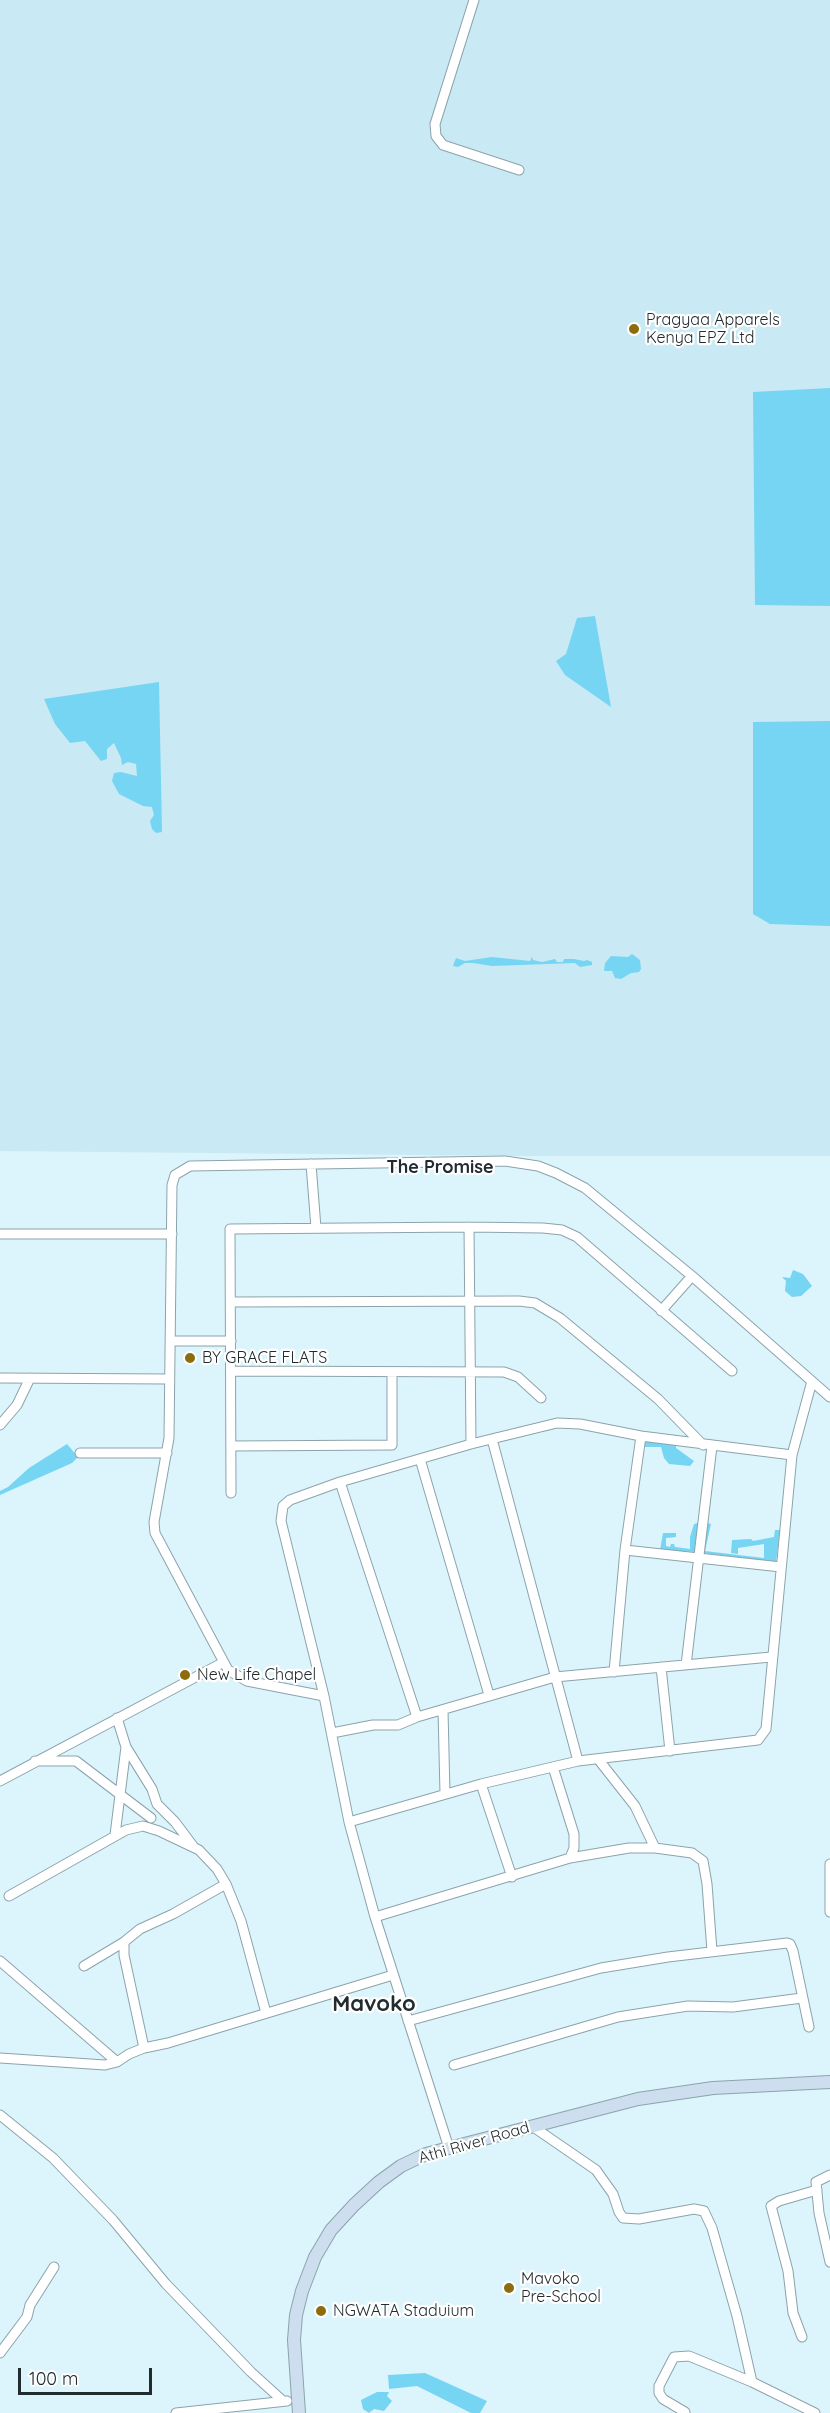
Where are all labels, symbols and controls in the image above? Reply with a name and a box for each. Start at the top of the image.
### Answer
place label: Pragyaa Apparels Kenya EPZ Ltd [646,310,780,348]
marker: Pragyaa Apparels Kenya EPZ Ltd [627,322,641,336]
district label: The Promise [386,1157,494,1179]
place label: BY GRACE FLATS [202,1348,327,1368]
marker: BY GRACE FLATS [183,1351,197,1365]
place label: New Life Chapel [197,1665,316,1685]
marker: New Life Chapel [178,1668,192,1682]
district label: Mavoko [332,1991,416,2017]
street label: Athi River Road [416,2118,532,2168]
place label: Mavoko Pre-School [521,2269,601,2307]
marker: Mavoko Pre-School [502,2281,516,2295]
place label: NGWATA Staduium [333,2301,474,2321]
marker: NGWATA Staduium [314,2304,328,2318]
scale bar [21,2356,154,2394]
text: 100 m [29,2367,78,2390]

